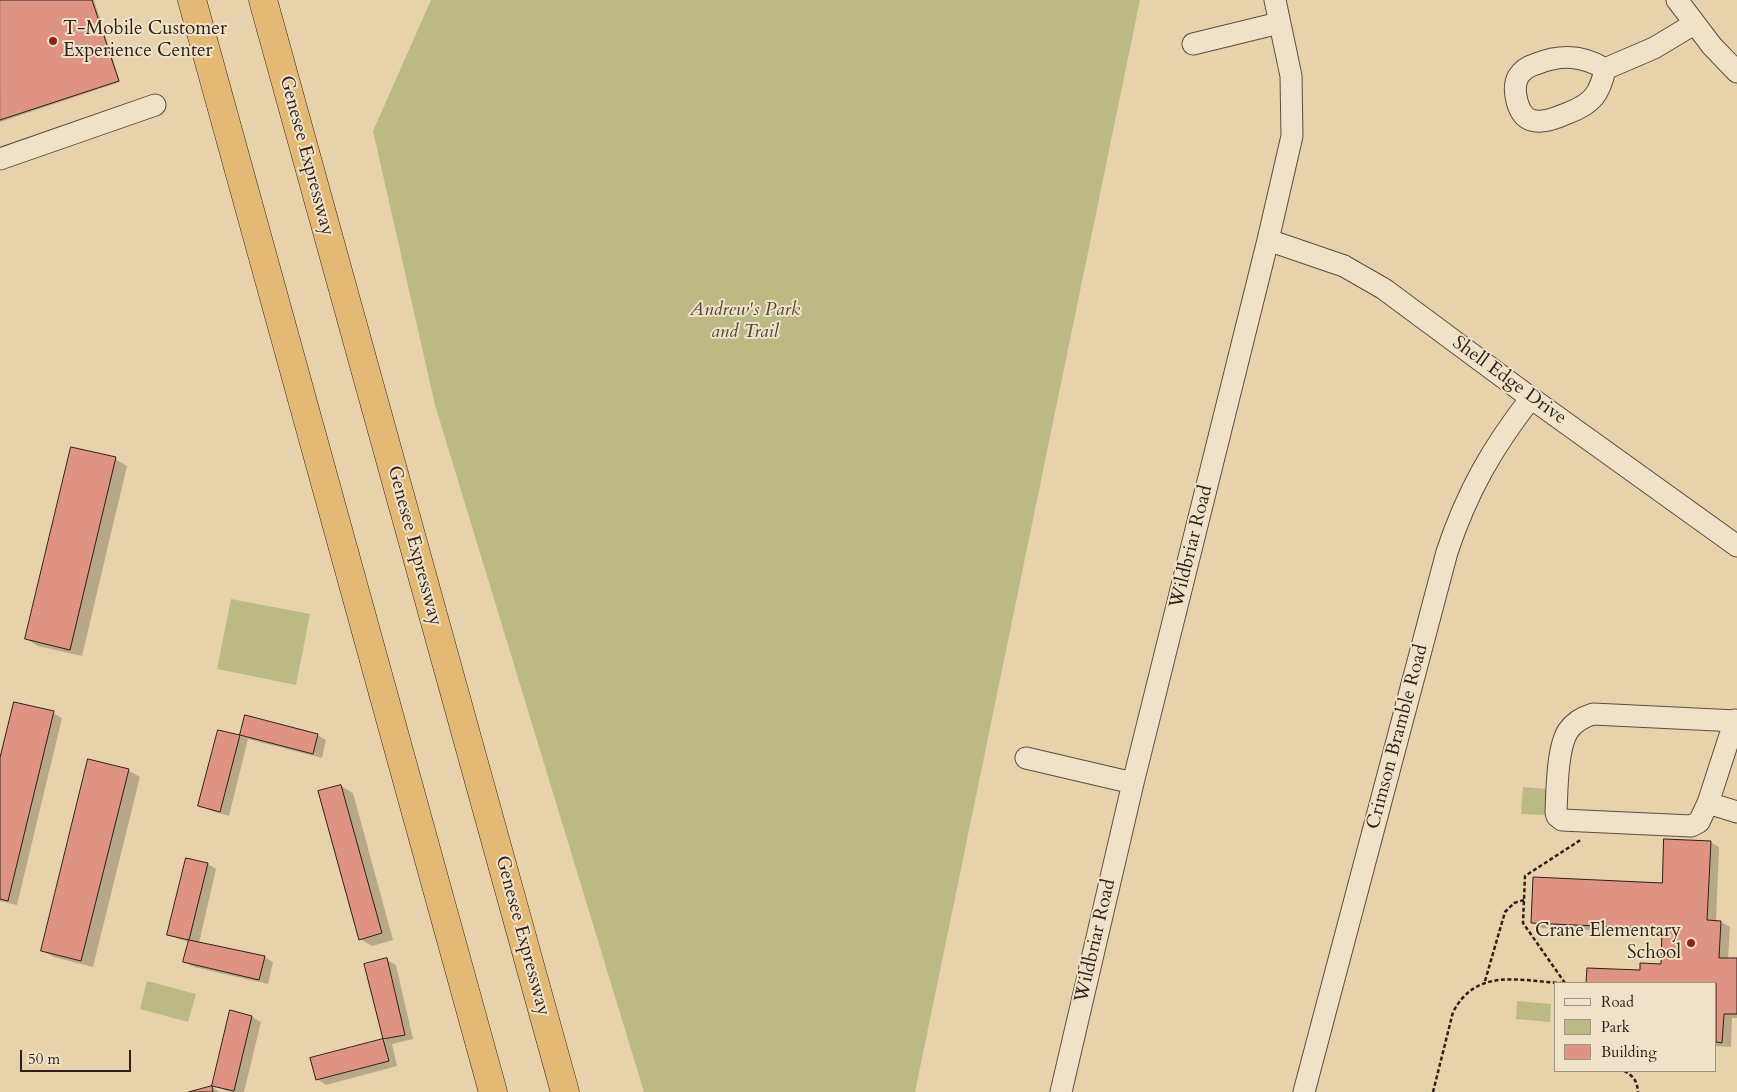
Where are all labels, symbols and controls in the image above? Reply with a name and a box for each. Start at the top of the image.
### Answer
place label: T-Mobile Customer Experience Center [63,19,227,63]
marker: T-Mobile Customer Experience Center [47,35,59,47]
street label: Genesee Expressway [274,73,338,239]
park label: Andrew's Park and Trail [690,300,800,344]
street label: Shell Edge Drive [1447,332,1571,430]
street label: Genesee Expressway [382,463,446,629]
street label: Wildbriar Road [1166,483,1218,611]
street label: Crimson Bramble Road [1362,642,1434,832]
street label: Genesee Expressway [490,853,554,1019]
street label: Wildbriar Road [1071,877,1121,1005]
place label: Crane Elementary School [1535,921,1681,965]
marker: Crane Elementary School [1685,937,1697,949]
legend [1554,982,1717,1072]
text: Road [1601,992,1634,1012]
text: Park [1601,1017,1630,1037]
scale bar [22,1040,134,1072]
text: Building [1601,1042,1657,1062]
text: 50 m [28,1049,60,1069]

